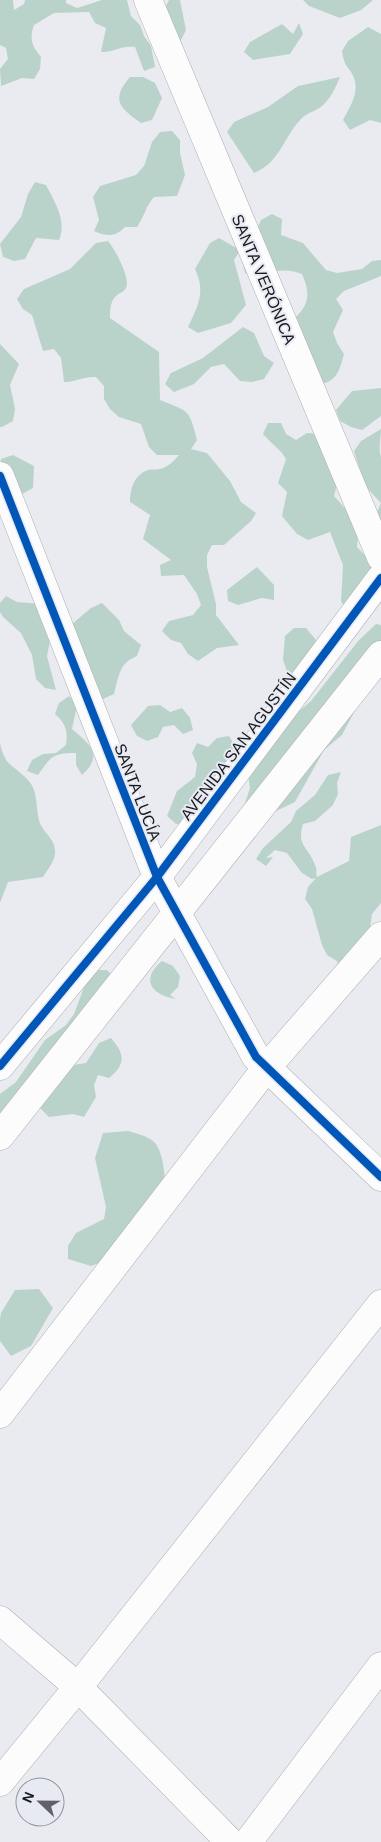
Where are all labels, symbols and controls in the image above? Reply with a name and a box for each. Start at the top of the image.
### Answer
street label: SANTA VERÓNICA [229,211,300,347]
street label: AVENIDA SAN AGUSTÍN [177,669,299,823]
street label: SANTA LUCÍA [111,741,165,844]
north arrow [15,1777,65,1827]
text: N [19,1789,37,1805]

